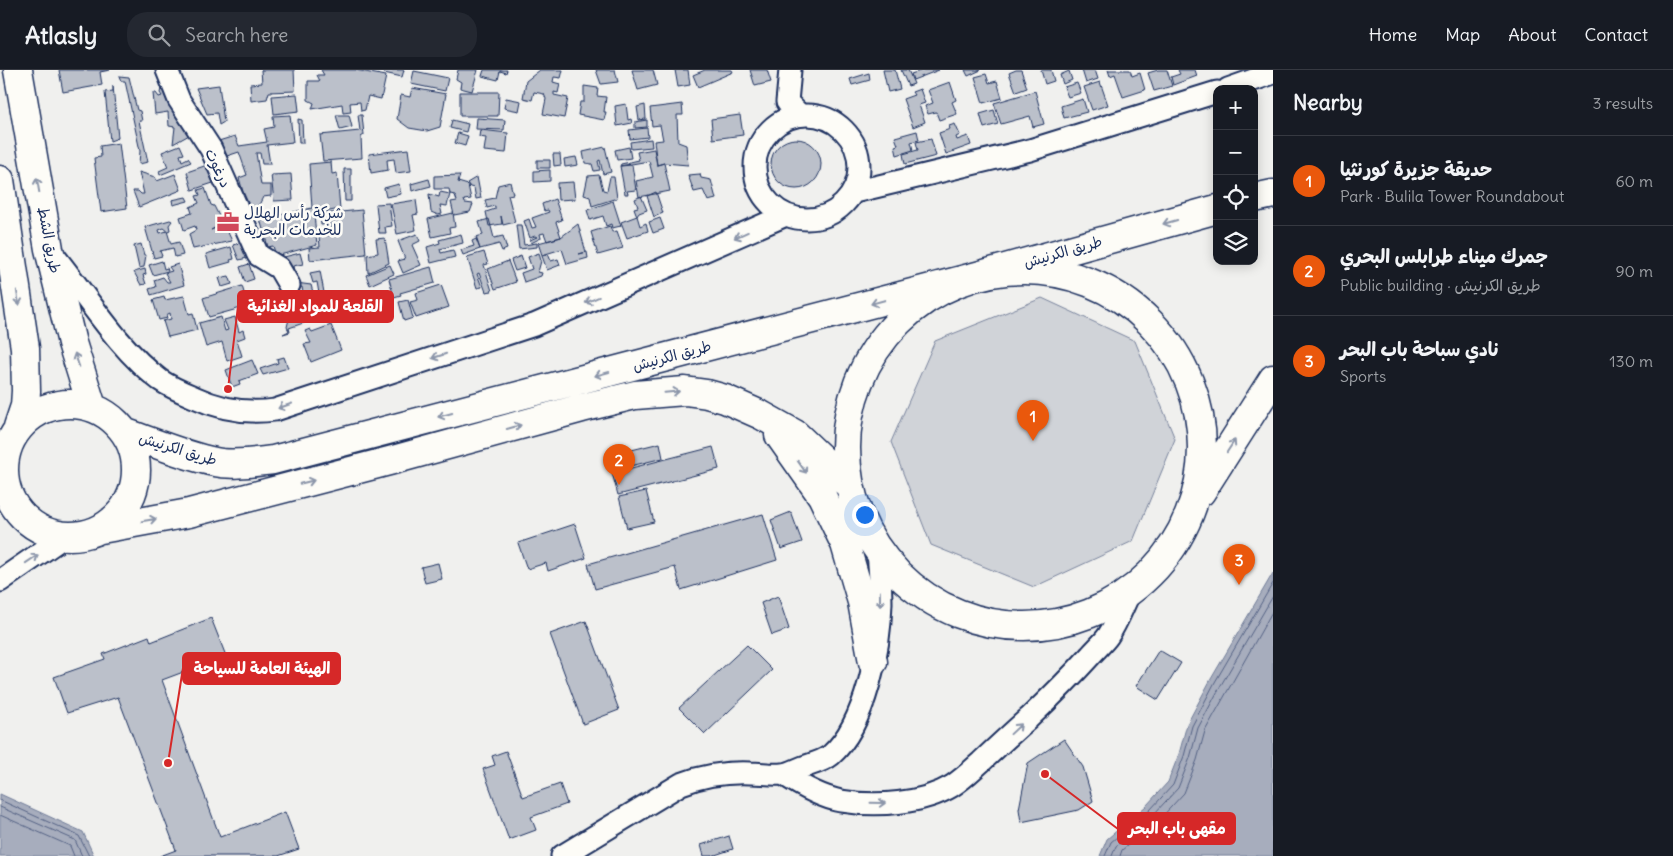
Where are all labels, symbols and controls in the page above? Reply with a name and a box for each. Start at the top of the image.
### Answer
search box [127,12,477,57]
text: Atlasly [25,20,97,50]
icon: search [145,21,173,49]
text: Search here [185,23,288,47]
text: Home [1369,23,1417,46]
text: Map [1445,23,1480,46]
text: About [1508,23,1556,46]
text: Contact [1584,23,1648,46]
map controls [1213,85,1258,265]
button: + [1213,85,1258,130]
text: Nearby [1293,89,1363,116]
text: 3 results [1593,93,1653,113]
button: − [1213,130,1258,175]
street label: درغوت [201,145,236,190]
text: حديقة جزيرة كورنثيا [1340,157,1492,181]
text: 1 [1306,171,1312,191]
text: 60 m [1615,171,1653,191]
button: locate [1213,175,1258,220]
one-way arrow [32,177,42,193]
text: Park · Bulila Tower Roundabout [1340,186,1564,206]
place label: شركة رأس الهلال للخدمات البحرية [244,203,344,239]
street label: طريق الشط [34,205,65,275]
office icon: شركة رأس الهلال للخدمات البحرية [215,209,241,235]
one-way arrow [1162,218,1178,227]
button: layers [1213,220,1258,265]
one-way arrow [734,230,749,240]
street label: طريق الكرنيش [1021,231,1104,272]
text: جمرك ميناء طرابلس البحري [1340,244,1548,268]
text: 2 [1305,261,1313,281]
text: 90 m [1615,261,1653,281]
text: Public building · طريق الكرنيش [1340,275,1541,295]
one-way arrow [13,289,23,305]
callout: القلعة للمواد الغذائية [238,291,393,322]
text: القلعة للمواد الغذائية [247,296,383,317]
one-way arrow [585,296,600,306]
one-way arrow [870,297,886,307]
street label: طريق الكرنيش [630,336,713,375]
text: نادي سباحة باب البحر [1340,337,1499,361]
one-way arrow [432,351,448,361]
text: 3 [1304,351,1314,371]
text: 130 m [1609,351,1653,371]
one-way arrow [72,353,82,369]
text: Sports [1340,366,1386,386]
one-way arrow [595,370,611,379]
one-way arrow [664,387,680,396]
pin: 1 [1017,400,1049,441]
one-way arrow [277,402,293,412]
one-way arrow [438,411,454,420]
one-way arrow [506,422,522,432]
street label: طريق الكرنيش [137,428,220,469]
one-way arrow [1226,439,1236,453]
pin: 2 [603,444,635,485]
one-way arrow [797,460,807,474]
one-way arrow [298,477,314,487]
your location [852,502,878,528]
one-way arrow [140,515,156,525]
pin: 3 [1223,544,1255,585]
one-way arrow [25,553,39,564]
one-way arrow [875,590,885,606]
callout: الهيئة العامة للسياحة [183,653,340,684]
text: الهيئة العامة للسياحة [194,658,330,678]
one-way arrow [1010,723,1023,735]
one-way arrow [870,798,886,808]
callout: مقهى باب البحر [1118,813,1235,844]
text: مقهى باب البحر [1126,818,1226,839]

